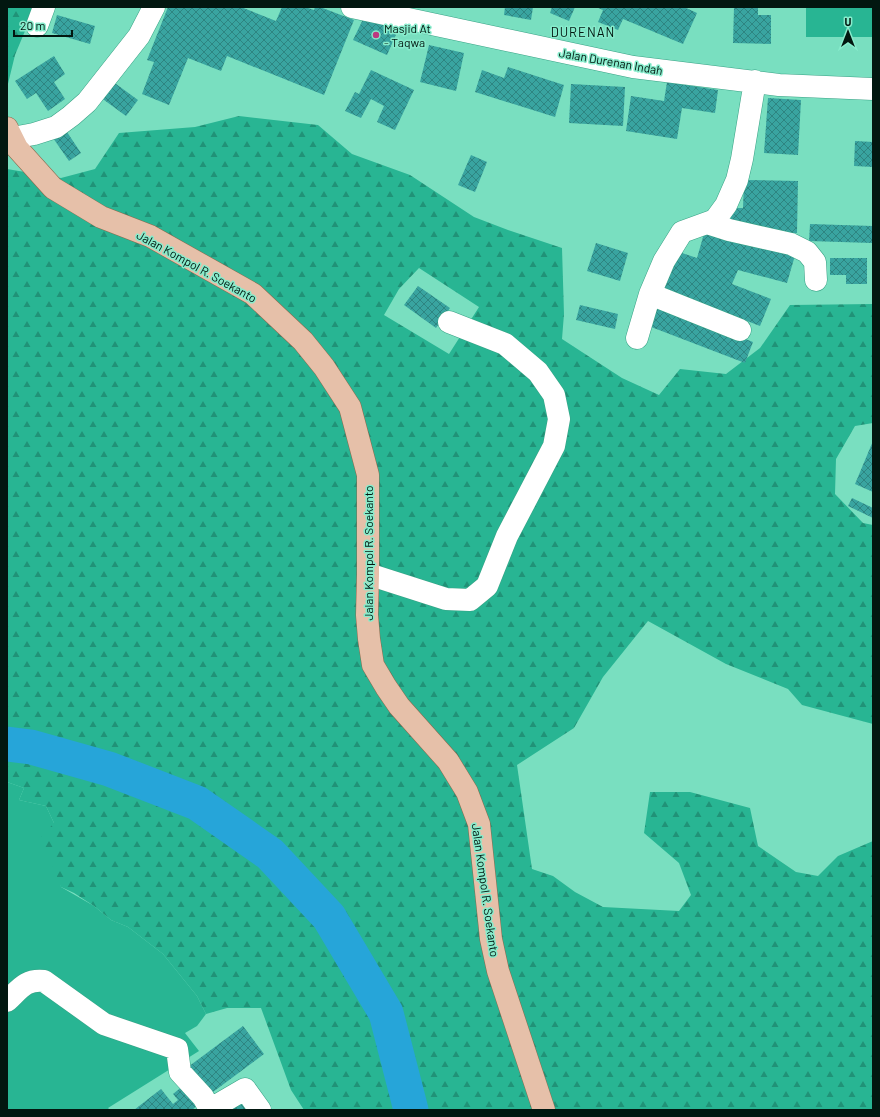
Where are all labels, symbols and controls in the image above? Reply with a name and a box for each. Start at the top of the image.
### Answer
scale bar [14,12,72,38]
north arrow [828,12,868,52]
text: U [845,15,852,28]
text: 20 m [20,18,46,32]
place label: Masjid At - Taqwa [384,21,431,49]
district label: DURENAN [551,24,615,40]
marker: Masjid At - Taqwa [371,30,381,40]
street label: Jalan Durenan Indah [558,45,664,77]
street label: Jalan Kompol R. Soekanto [135,227,259,305]
street label: Jalan Kompol R. Soekanto [361,486,375,620]
street label: Jalan Kompol R. Soekanto [470,822,502,958]

